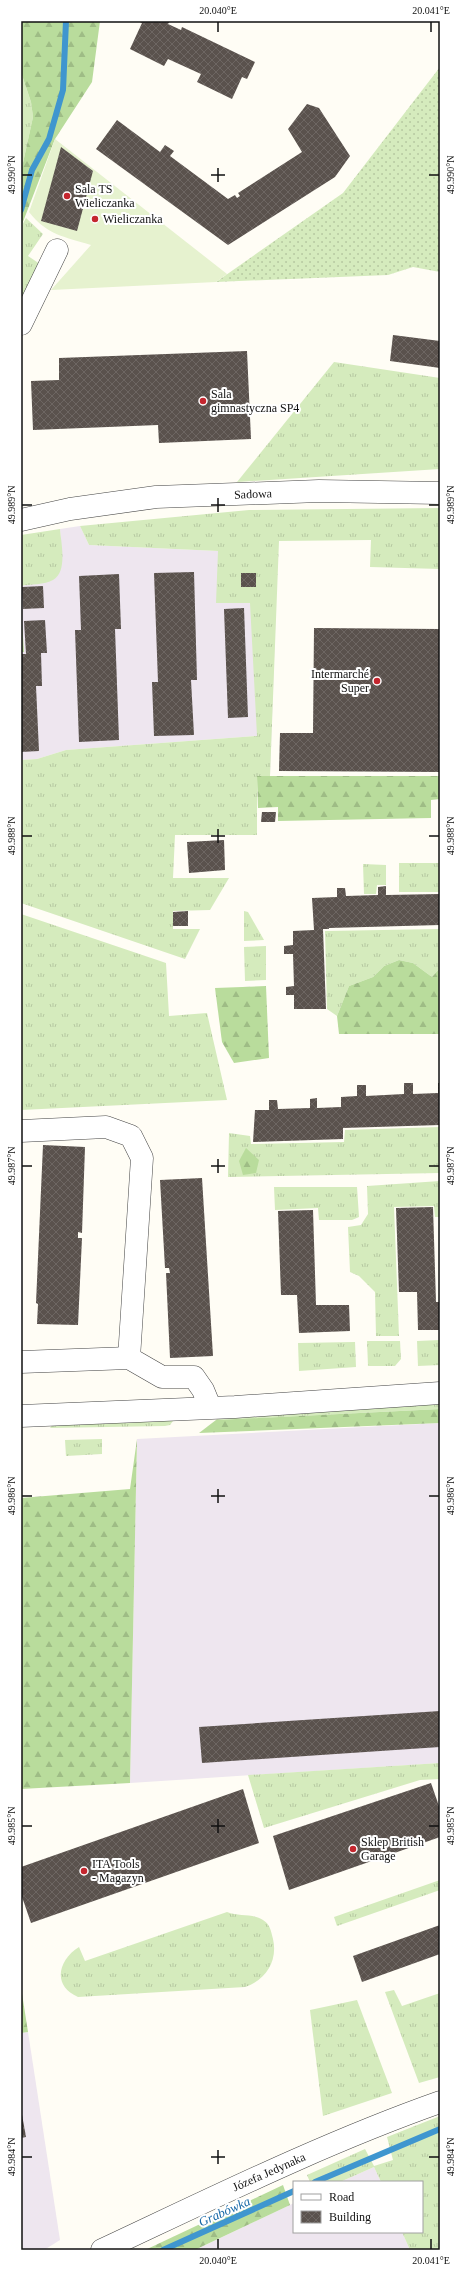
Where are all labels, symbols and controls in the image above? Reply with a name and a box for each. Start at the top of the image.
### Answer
text: 20.040°E [199,5,237,16]
text: 20.041°E [412,5,450,16]
text: 49.990°N [6,156,17,194]
text: 49.990°N [445,156,456,194]
place label: Sala TS Wieliczanka [75,182,135,210]
marker: Sala TS Wieliczanka [62,191,72,201]
place label: Wieliczanka [103,212,163,226]
marker: Wieliczanka [90,214,100,224]
place label: Sala gimnastyczna SP4 [211,387,299,415]
marker: Sala gimnastyczna SP4 [198,396,208,406]
text: 49.989°N [6,486,17,524]
street label: Sadowa [234,486,273,502]
text: 49.989°N [445,486,456,524]
place label: Intermarché Super [311,667,369,695]
marker: Intermarché Super [372,676,382,686]
text: 49.988°N [6,817,17,855]
text: 49.988°N [445,817,456,855]
text: 49.987°N [6,1147,17,1185]
text: 49.987°N [445,1147,456,1185]
text: 49.986°N [6,1477,17,1515]
text: 49.986°N [445,1477,456,1515]
text: 49.985°N [6,1807,17,1845]
text: 49.985°N [445,1807,456,1845]
place label: Sklep British Garage [361,1835,424,1863]
marker: Sklep British Garage [348,1844,358,1854]
place label: ITA Tools - Magazyn [92,1857,144,1885]
marker: ITA Tools - Magazyn [79,1866,89,1876]
text: 49.984°N [6,2138,17,2176]
text: 49.984°N [445,2138,456,2176]
street label: Józefa Jedynaka [230,2149,308,2194]
legend [293,2181,423,2233]
text: Road [329,2190,354,2204]
water label: Grabówka [196,2193,253,2229]
text: Building [329,2210,371,2224]
text: 20.040°E [199,2255,237,2266]
text: 20.041°E [412,2255,450,2266]

